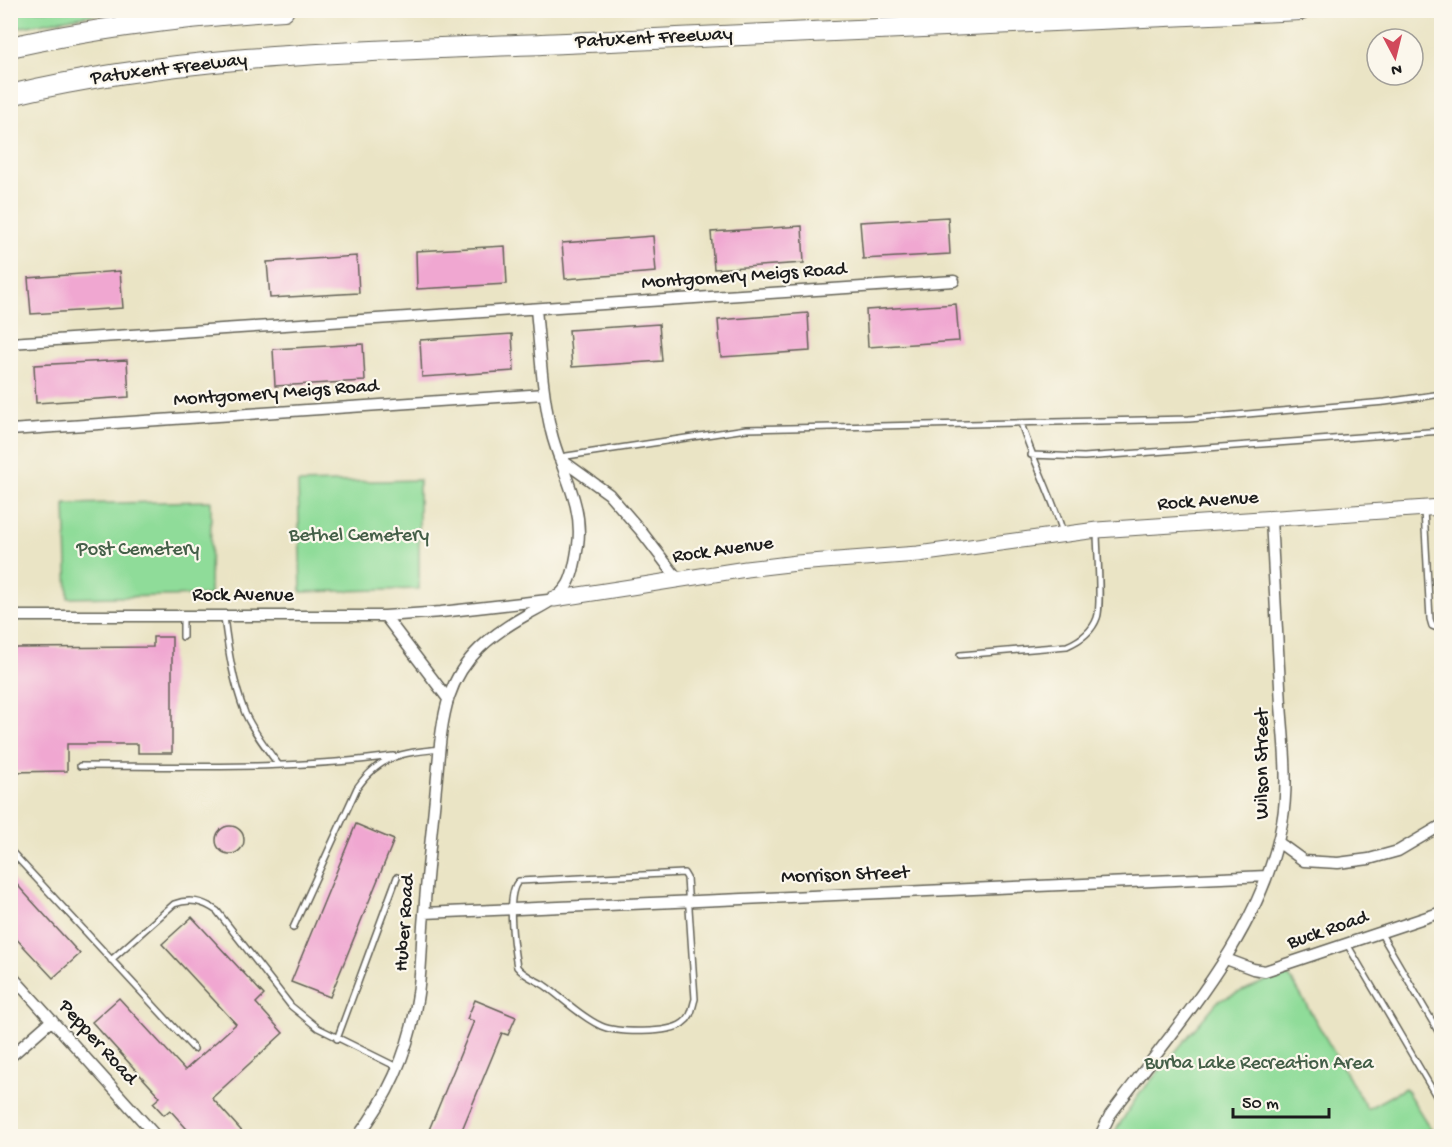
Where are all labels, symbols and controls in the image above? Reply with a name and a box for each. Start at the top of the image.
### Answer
street label: Patuxent Freeway [574,23,733,55]
north arrow [1365,27,1425,87]
street label: Patuxent Freeway [89,49,249,91]
text: N [1390,58,1403,79]
street label: Montgomery Meigs Road [641,258,850,296]
street label: Montgomery Meigs Road [173,375,382,413]
street label: Rock Avenue [1157,487,1260,517]
park label: Bethel Cemetery [288,525,429,548]
street label: Rock Avenue [671,532,775,569]
park label: Post Cemetery [76,539,200,562]
street label: Rock Avenue [192,585,294,608]
street label: Wilson Street [1252,707,1275,820]
street label: Morrison Street [781,862,911,890]
street label: Huber Road [391,871,421,972]
street label: Buck Road [1284,906,1373,956]
street label: Pepper Road [52,995,143,1092]
park label: Burba Lake Recreation Area [1143,1053,1374,1076]
scale bar [1233,1081,1329,1119]
text: 50 m [1242,1094,1279,1115]

